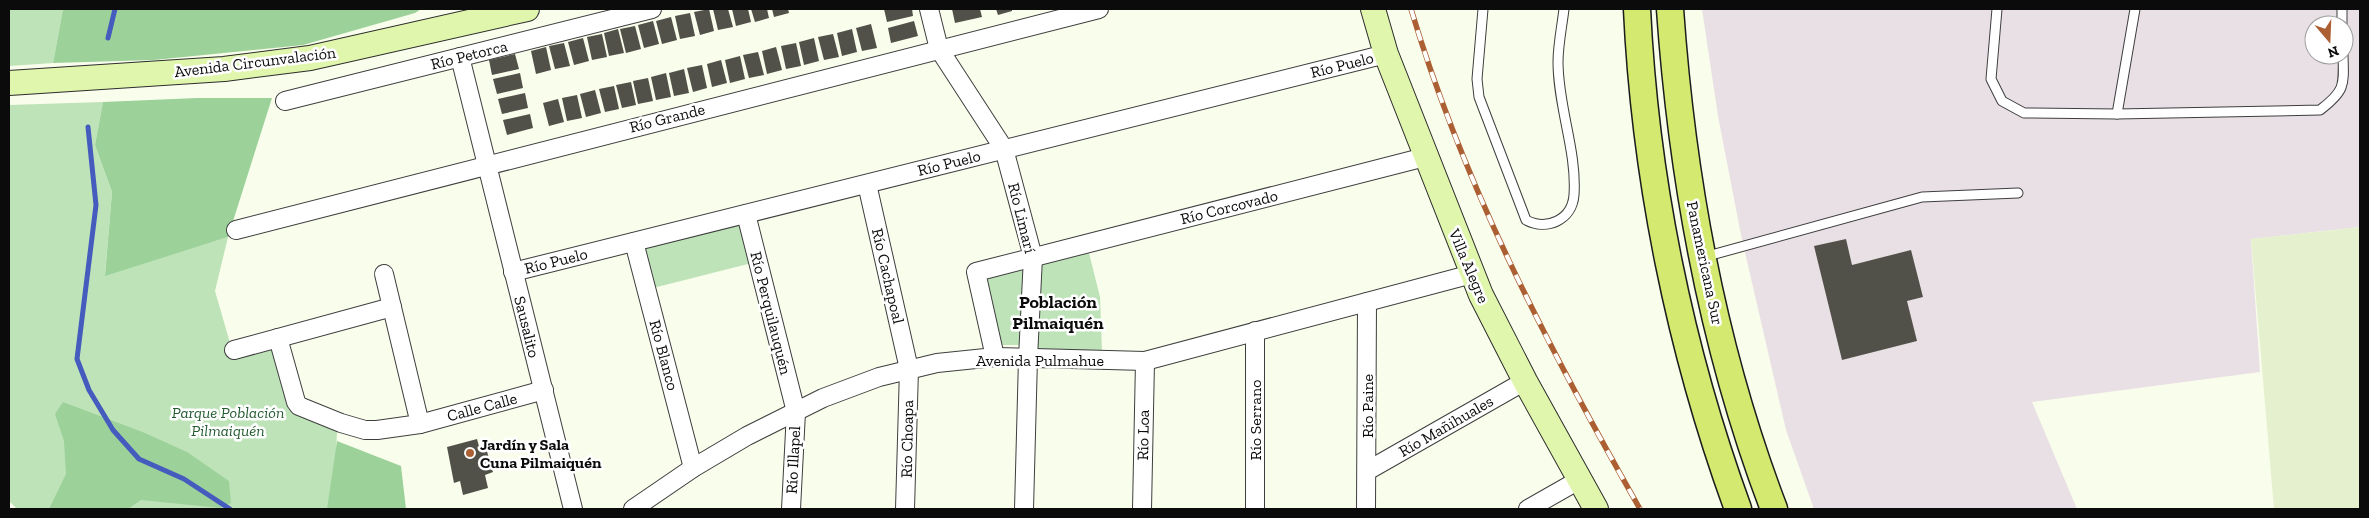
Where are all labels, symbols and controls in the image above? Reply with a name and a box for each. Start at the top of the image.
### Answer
north arrow [2304,15,2354,65]
street label: Río Petorca [429,36,510,74]
text: N [2325,42,2341,62]
street label: Avenida Circunvalación [173,43,338,81]
street label: Río Puelo [1308,48,1376,82]
street label: Río Grande [627,99,707,137]
street label: Río Puelo [915,146,983,180]
street label: Río Limarí [1004,181,1040,256]
street label: Río Corcovado [1178,186,1280,228]
street label: Panamericana Sur [1683,199,1727,327]
street label: Villa Alegre [1444,225,1493,306]
street label: Río Cachapoal [868,226,908,326]
street label: Río Puelo [522,244,590,278]
street label: Río Perquilauquén [746,249,796,377]
district label: Población Pilmaiquén [1012,291,1104,334]
street label: Sausalito [510,294,544,360]
street label: Río Blanco [645,318,683,392]
street label: Avenida Pulmahue [976,351,1104,370]
street label: Río Paine [1358,374,1377,438]
street label: Río Serrano [1246,380,1265,460]
street label: Calle Calle [445,389,519,425]
street label: Río Mañihuales [1395,391,1497,461]
street label: Río Choapa [897,400,917,478]
park label: Parque Población Pilmaiquén [172,403,284,440]
street label: Río Loa [1133,409,1153,461]
street label: Río Illapel [782,425,804,495]
place label: Jardín y Sala Cuna Pilmaiquén [480,435,602,472]
marker: Jardín y Sala Cuna Pilmaiquén [464,447,476,459]

